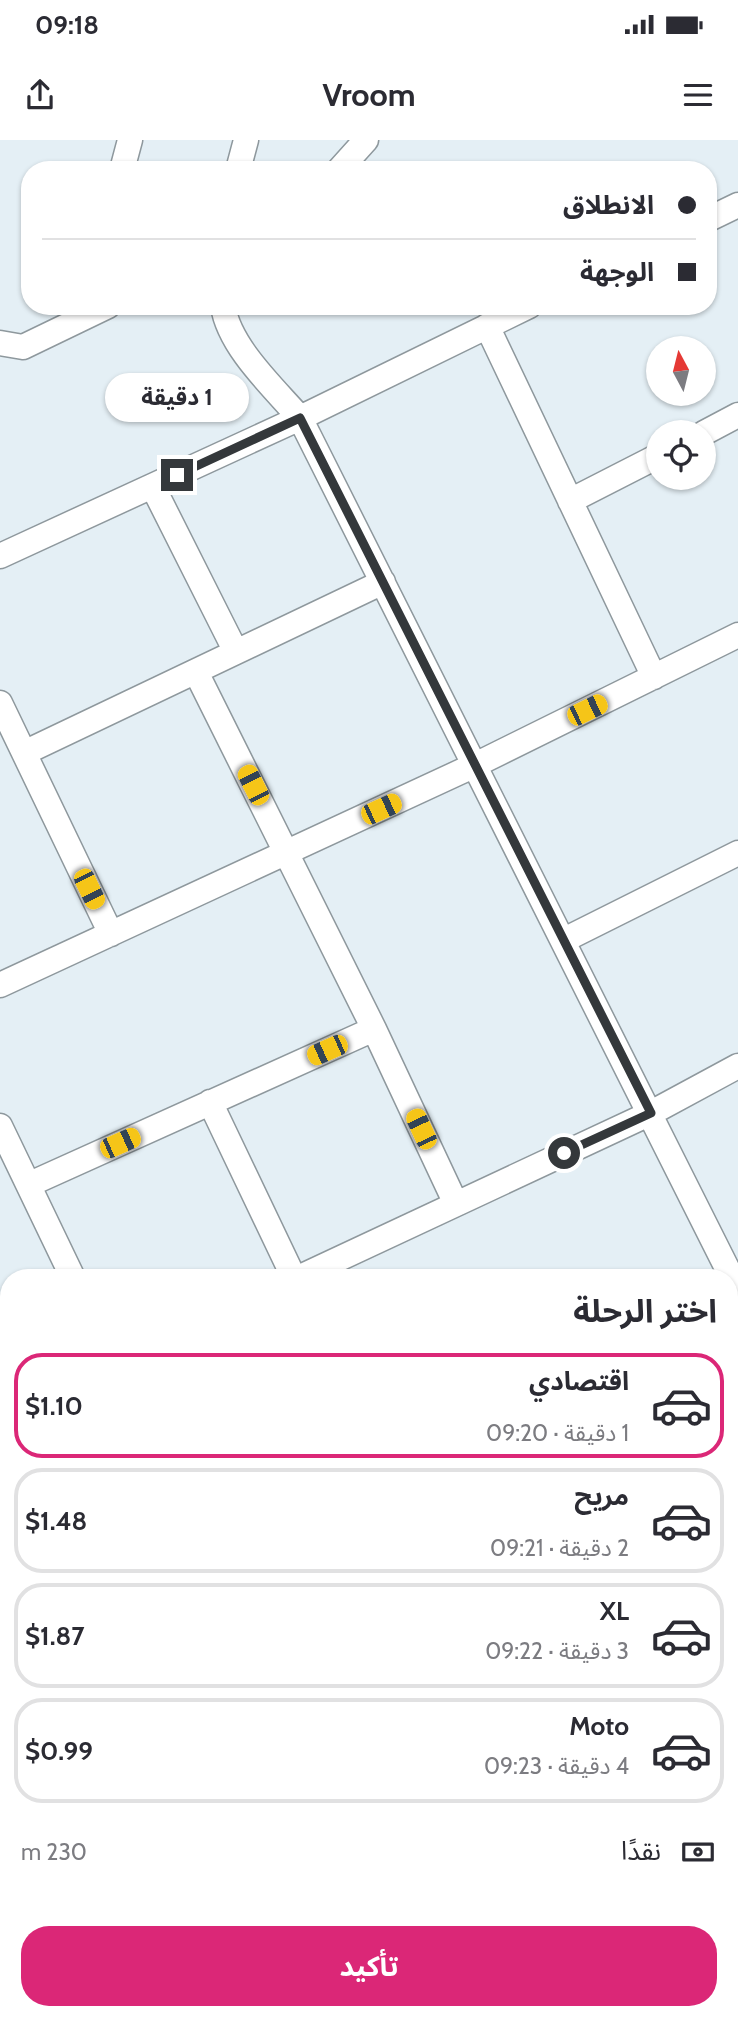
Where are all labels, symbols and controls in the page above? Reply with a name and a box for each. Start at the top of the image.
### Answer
text: 09:18 [35,9,99,41]
text: Vroom [322,75,416,114]
icon: share [21,76,59,114]
icon: menu [679,76,717,114]
text: الانطلاق [563,189,654,221]
text: الوجهة [580,256,654,288]
north arrow [646,336,716,406]
map controls [646,336,716,490]
callout: 1 دقيقة [105,373,249,422]
text: 1 دقيقة [141,383,213,411]
button: locate [646,420,716,490]
route end [161,459,193,491]
car [564,691,611,729]
car [235,762,272,808]
car [358,791,405,827]
car [71,866,108,912]
car [304,1032,351,1068]
car [403,1106,440,1152]
car [97,1125,144,1161]
route start [548,1137,580,1169]
text: اختر الرحلة [573,1291,717,1330]
text: اقتصادي [529,1365,629,1397]
icon: car [650,1374,713,1437]
text: $1.10 [25,1390,83,1422]
text: 1 دقيقة · 09:20 [486,1419,629,1447]
text: مريح [574,1480,629,1512]
icon: car [650,1489,713,1552]
text: $1.48 [25,1505,87,1537]
text: 2 دقيقة · 09:21 [490,1534,629,1562]
text: XL [600,1595,629,1627]
icon: car [650,1604,713,1667]
text: $1.87 [25,1620,84,1652]
text: 3 دقيقة · 09:22 [485,1637,629,1665]
text: Moto [569,1710,629,1742]
icon: car [650,1719,713,1782]
text: $0.99 [25,1735,93,1767]
text: 4 دقيقة · 09:23 [484,1752,629,1780]
icon: cash [679,1833,717,1871]
text: نقدًا [621,1835,661,1867]
text: 230 m [21,1838,87,1866]
button: تأكيد [21,1926,717,2006]

